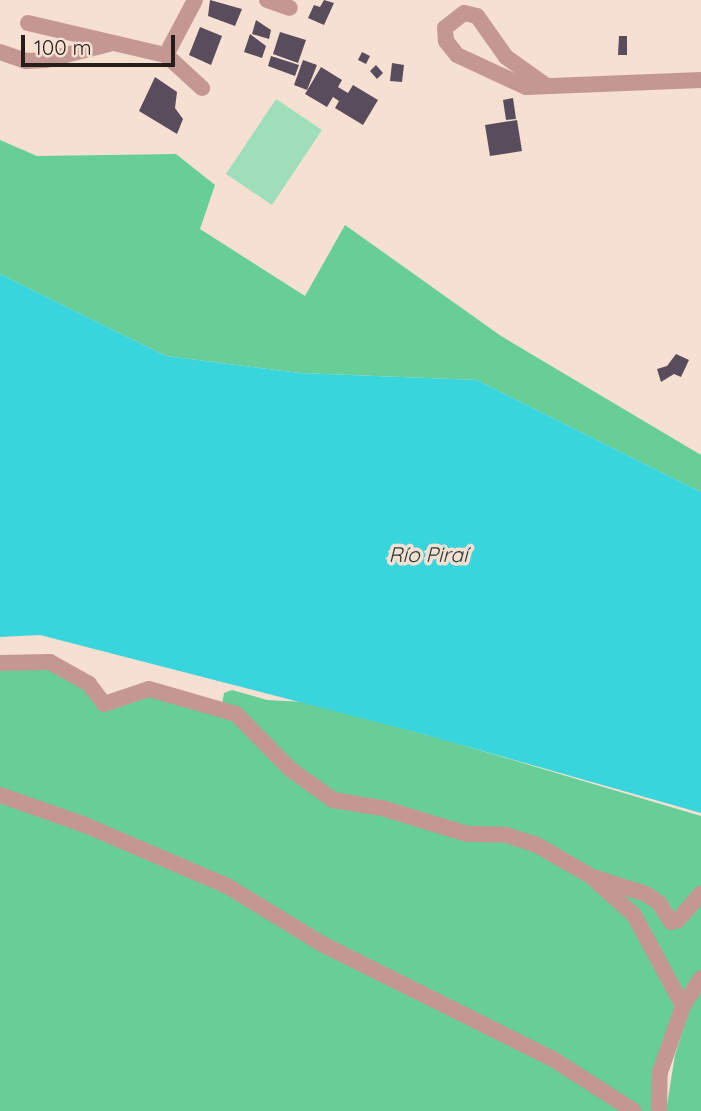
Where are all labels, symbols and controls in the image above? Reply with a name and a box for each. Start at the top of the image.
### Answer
scale bar [24,21,178,65]
text: 100 m [34,34,92,60]
water label: Río Piraí [388,541,468,567]

